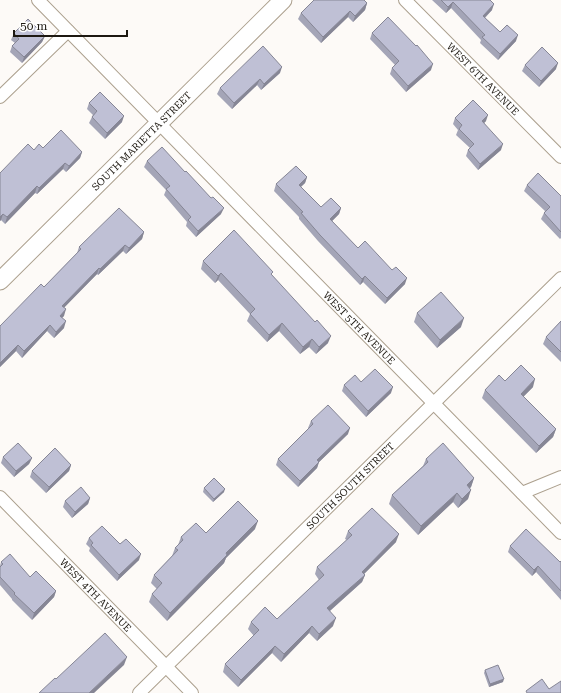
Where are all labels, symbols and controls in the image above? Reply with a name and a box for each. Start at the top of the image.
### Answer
scale bar [14,12,127,38]
text: 50 m [20,19,47,33]
street label: WEST 6TH AVENUE [445,41,521,118]
street label: SOUTH MARIETTA STREET [90,89,194,193]
street label: WEST 5TH AVENUE [321,289,397,367]
street label: SOUTH SOUTH STREET [304,440,397,531]
street label: WEST 4TH AVENUE [57,557,134,634]

